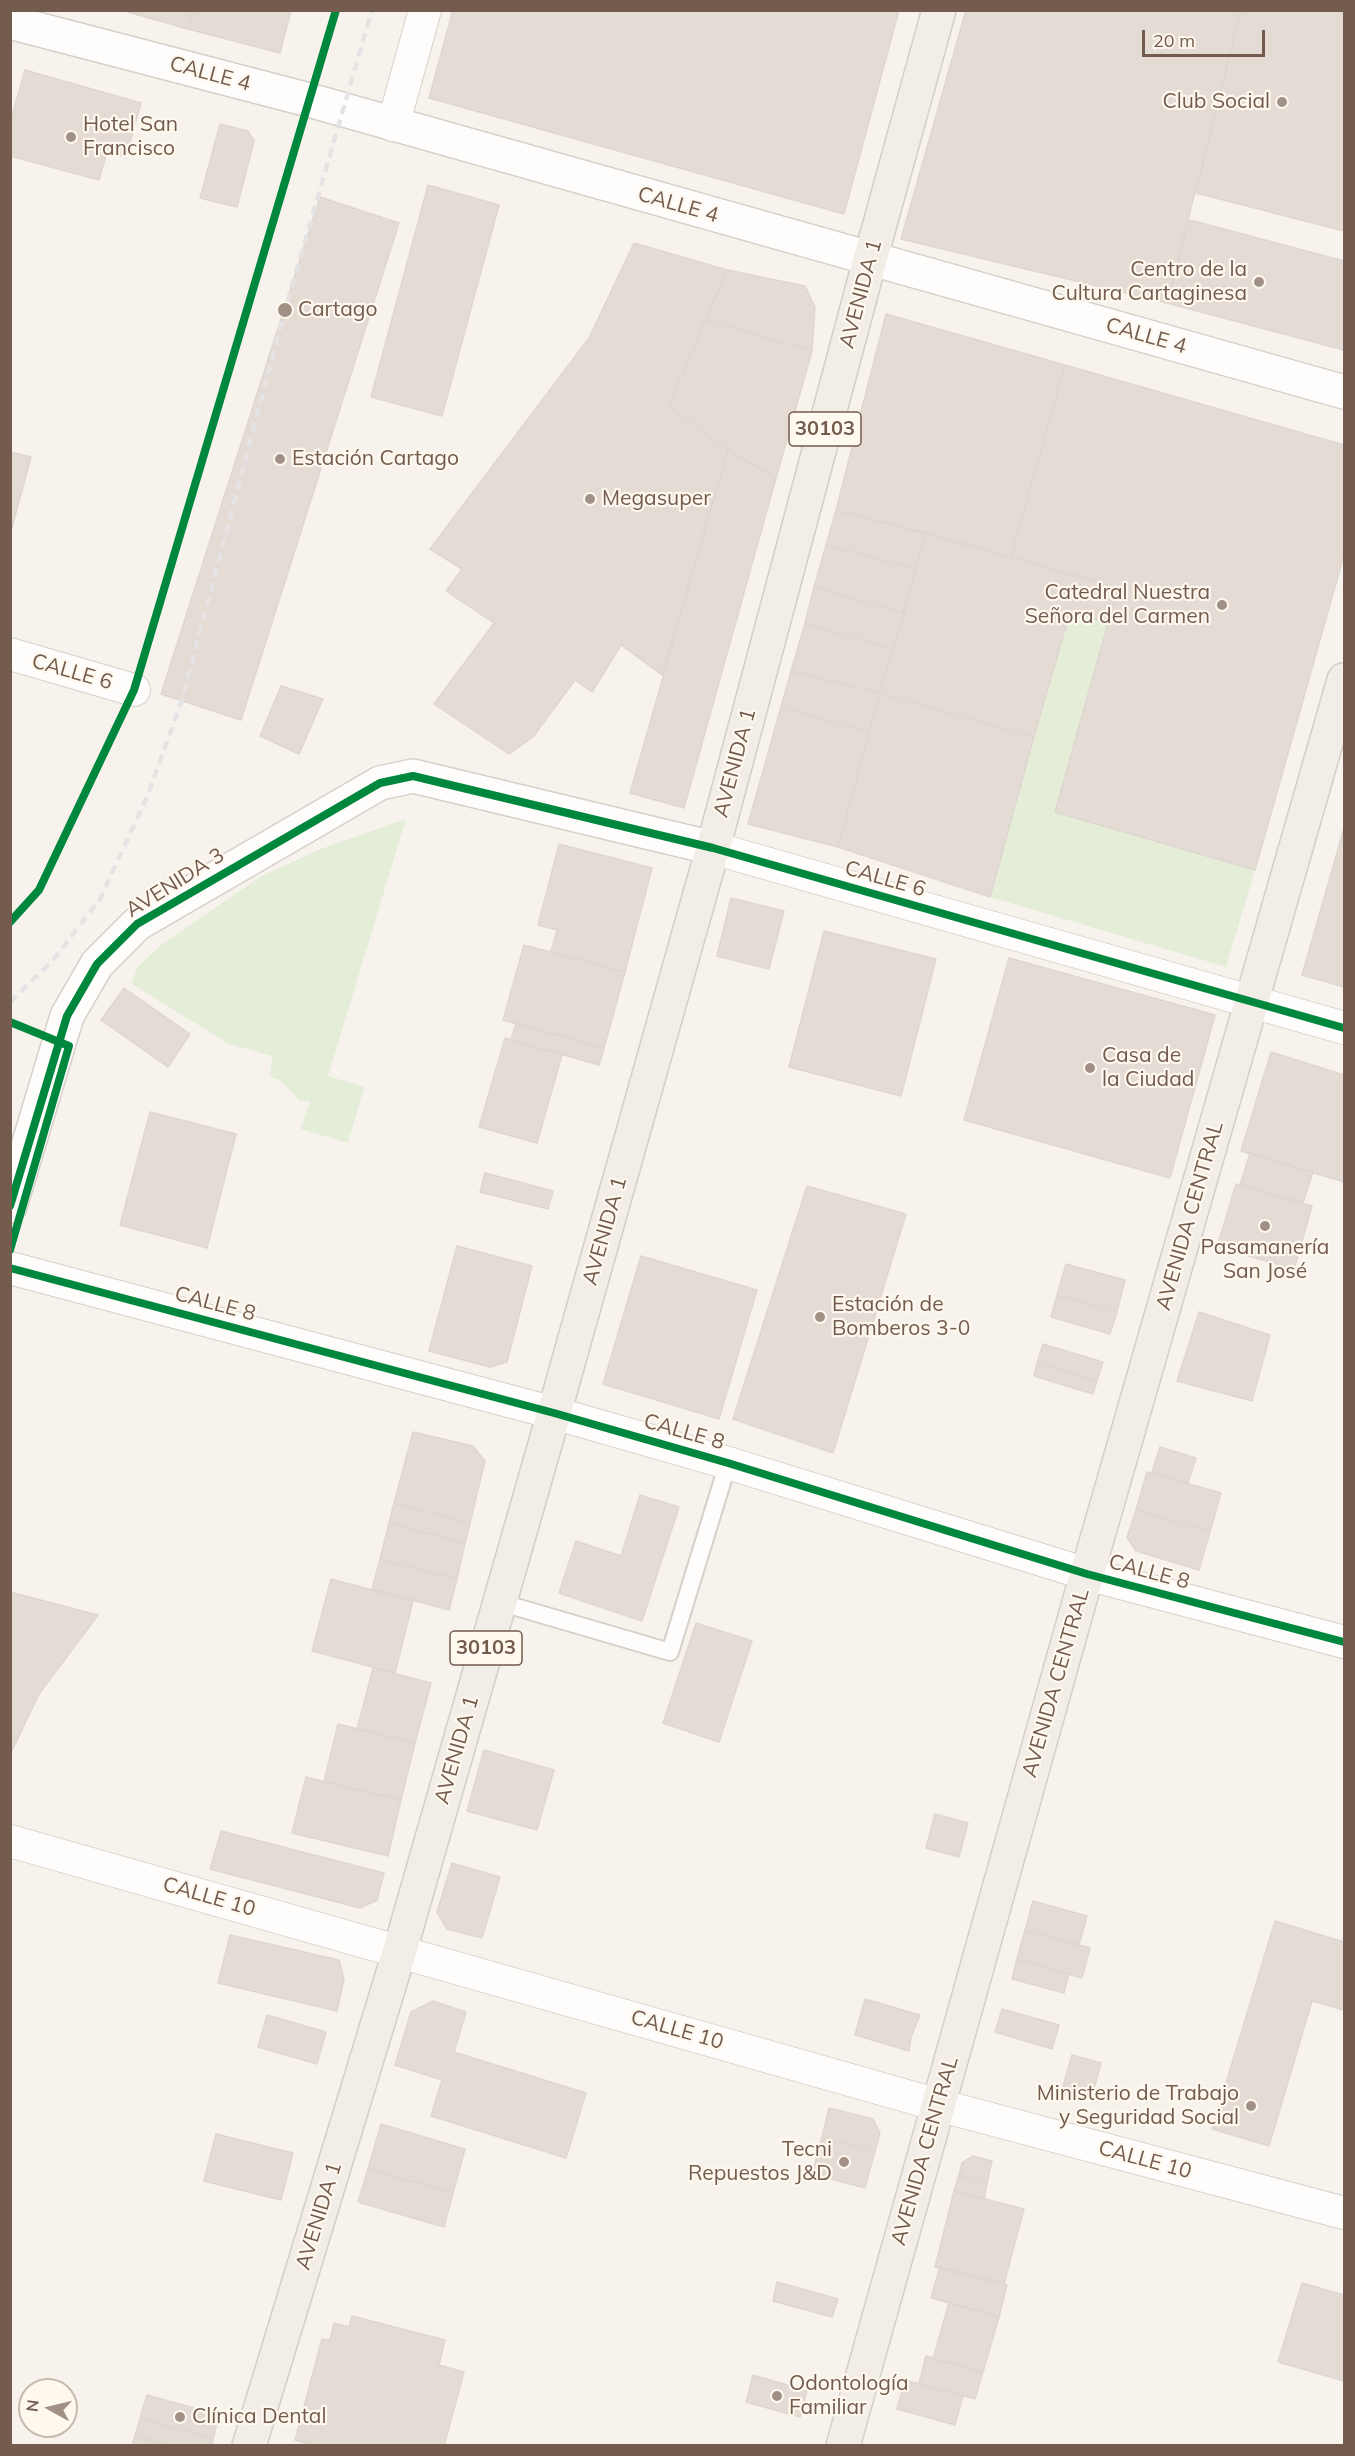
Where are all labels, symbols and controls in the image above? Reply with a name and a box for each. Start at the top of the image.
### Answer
scale bar [1145,18,1268,56]
text: 20 m [1153,29,1195,52]
street label: CALLE 4 [167,51,253,97]
place label: Club Social [1162,89,1270,115]
marker: Club Social [1275,95,1289,109]
place label: Hotel San Francisco [83,112,178,162]
marker: Hotel San Francisco [64,130,78,144]
street label: CALLE 4 [635,181,721,229]
street label: AVENIDA 1 [834,237,888,351]
place label: Centro de la Cultura Cartaginesa [1052,257,1247,307]
marker: Centro de la Cultura Cartaginesa [1252,275,1266,289]
place label: Cartago [298,297,377,323]
marker: Cartago [276,301,294,319]
street label: CALLE 4 [1103,312,1189,360]
road number: 30103 [789,412,861,446]
place label: Estación Cartago [292,446,459,472]
marker: Estación Cartago [273,452,287,466]
place label: Megasuper [602,486,711,512]
marker: Megasuper [583,492,597,506]
place label: Catedral Nuestra Señora del Carmen [1025,580,1210,630]
marker: Catedral Nuestra Señora del Carmen [1215,598,1229,612]
street label: CALLE 6 [29,648,115,696]
street label: AVENIDA 1 [708,706,762,820]
street label: AVENIDA 3 [121,843,229,923]
street label: CALLE 6 [842,855,928,903]
place label: Casa de la Ciudad [1102,1043,1194,1093]
marker: Casa de la Ciudad [1083,1061,1097,1075]
street label: AVENIDA CENTRAL [1151,1119,1229,1313]
street label: AVENIDA 1 [578,1174,632,1288]
marker: Pasamanería San José [1258,1219,1272,1233]
place label: Pasamanería San José [1201,1235,1329,1285]
street label: CALLE 8 [172,1281,258,1327]
place label: Estación de Bomberos 3-0 [832,1292,970,1342]
marker: Estación de Bomberos 3-0 [813,1310,827,1324]
street label: CALLE 8 [641,1408,727,1456]
street label: CALLE 8 [1106,1549,1192,1595]
street label: AVENIDA CENTRAL [1017,1586,1095,1780]
road number: 30103 [450,1631,522,1665]
street label: AVENIDA 1 [430,1693,484,1807]
street label: CALLE 10 [160,1872,258,1922]
street label: CALLE 10 [628,2005,726,2055]
street label: AVENIDA CENTRAL [886,2054,964,2248]
place label: Ministerio de Trabajo y Seguridad Social [1037,2081,1239,2131]
marker: Ministerio de Trabajo y Seguridad Social [1244,2099,1258,2113]
street label: CALLE 10 [1096,2135,1194,2185]
place label: Tecni Repuestos J&D [688,2137,832,2187]
marker: Tecni Repuestos J&D [837,2155,851,2169]
street label: AVENIDA 1 [291,2159,347,2273]
place label: Odontología Familiar [789,2371,909,2421]
north arrow [18,2378,78,2438]
marker: Odontología Familiar [770,2389,784,2403]
text: N [21,2398,43,2413]
place label: Clínica Dental [192,2404,326,2430]
marker: Clínica Dental [173,2410,187,2424]

